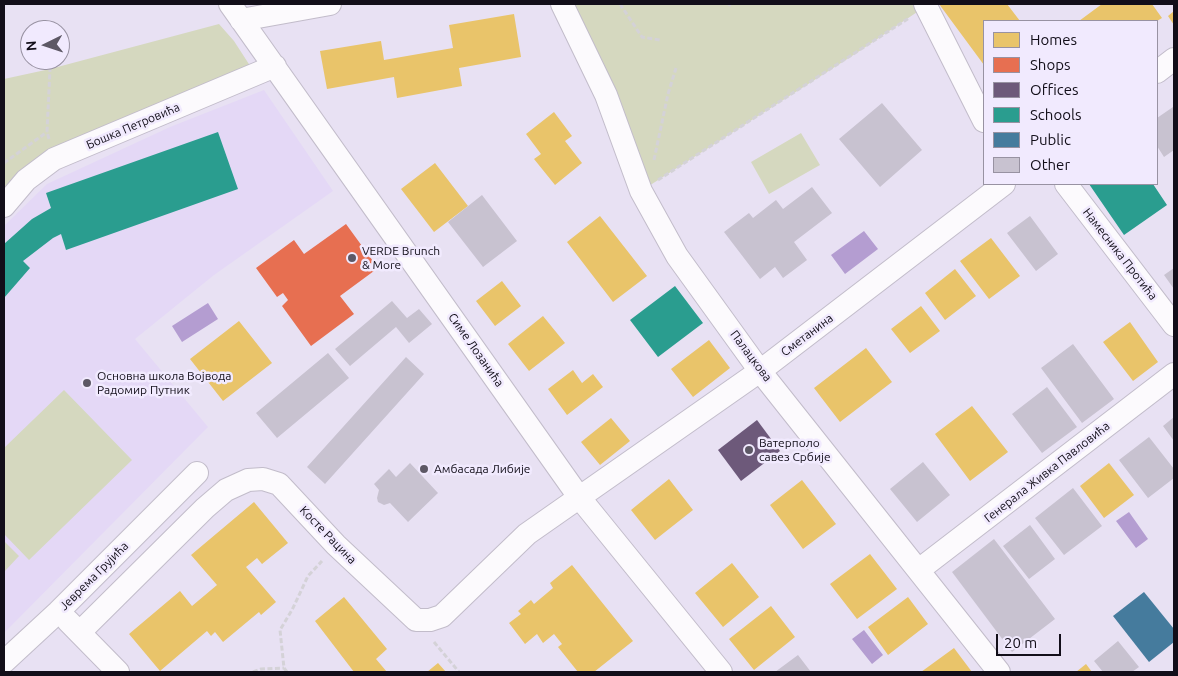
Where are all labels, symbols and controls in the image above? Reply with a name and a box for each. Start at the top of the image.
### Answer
north arrow [20,20,70,70]
legend [983,20,1158,185]
text: Homes [1030,31,1077,48]
text: N [23,40,39,52]
text: Shops [1030,56,1071,73]
text: Offices [1030,81,1078,98]
street label: Бошка Петровића [84,100,182,152]
text: Schools [1030,106,1081,123]
text: Public [1030,131,1071,148]
text: Other [1030,156,1070,173]
street label: Намесника Протића [1080,205,1160,303]
place label: VERDE Brunch & More [362,244,440,272]
marker: VERDE Brunch & More [346,252,358,264]
street label: Симе Лозанића [445,310,507,390]
street label: Сметанина [778,311,836,359]
street label: Палацкова [727,328,775,384]
place label: Основна школа Војвода Радомир Путник [97,369,231,397]
marker: Основна школа Војвода Радомир Путник [81,377,93,389]
street label: Генерала Живка Павловића [981,419,1113,525]
place label: Ватерполо савез Србије [759,436,831,464]
marker: Ватерполо савез Србије [743,444,755,456]
place label: Амбасада Либије [434,462,530,476]
marker: Амбасада Либије [418,463,430,475]
street label: Косте Рацина [297,503,359,567]
street label: Јеврема Грујића [57,539,131,613]
scale bar [998,624,1063,656]
text: 20 m [1004,634,1037,651]

